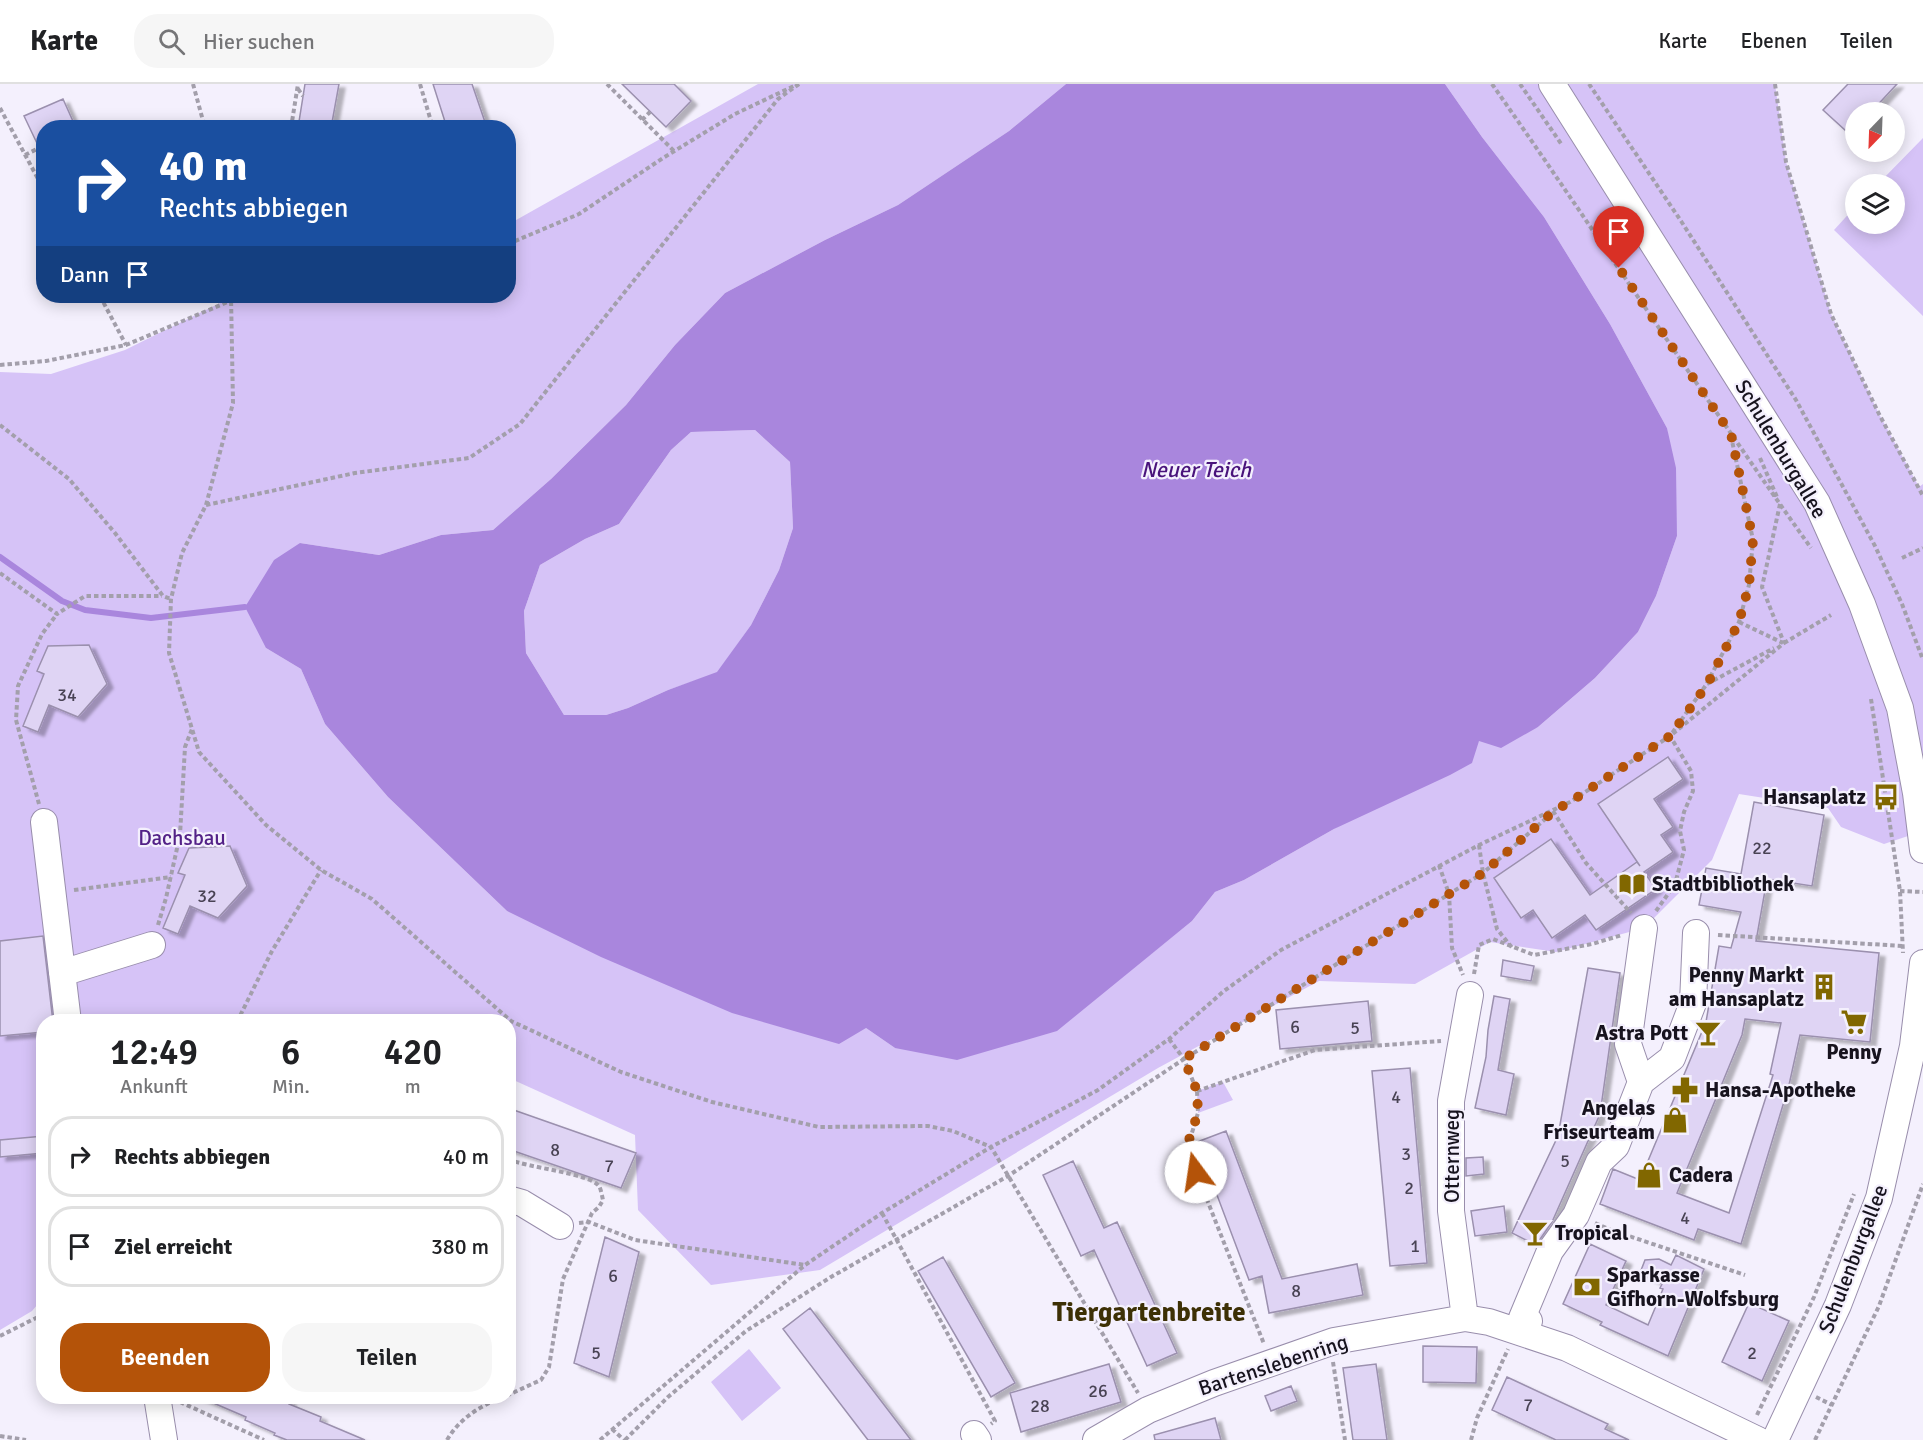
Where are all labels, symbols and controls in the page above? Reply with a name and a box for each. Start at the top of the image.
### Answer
search box [134,14,554,68]
text: Karte [30,24,98,58]
icon: search [155,25,188,58]
text: Hier suchen [203,28,315,55]
text: Karte [1658,28,1707,54]
text: Ebenen [1740,28,1807,54]
text: Teilen [1840,28,1893,54]
north arrow [1845,102,1905,162]
map controls [1845,102,1905,234]
text: 40 m [159,141,248,192]
icon: right [60,144,138,222]
button: layers [1845,174,1905,234]
text: Rechts abbiegen [159,192,349,225]
pin [1593,206,1644,268]
icon: arrive [1602,215,1635,248]
icon: arrive [121,258,154,291]
text: Dann [60,261,109,288]
street label: Schulenburgallee [1729,375,1833,523]
water label: Neuer Teich [1141,456,1252,483]
house number: 34 [57,684,77,706]
bus stop icon: Hansaplatz [1871,782,1901,812]
place label: Hansaplatz [1763,784,1866,810]
park label: Dachsbau [138,825,226,851]
house number: 22 [1752,837,1772,859]
library icon: Stadtbibliothek [1617,869,1647,899]
place label: Stadtbibliothek [1652,871,1794,897]
house number: 32 [197,885,217,907]
place label: Penny Markt am Hansaplatz [1669,962,1804,1012]
building icon: Penny Markt am Hansaplatz [1809,972,1839,1002]
supermarket icon: Penny [1839,1007,1869,1037]
house number: 6 [1290,1016,1300,1038]
house number: 5 [1350,1017,1360,1039]
bar icon: Astra Pott [1693,1018,1723,1048]
place label: Astra Pott [1595,1020,1688,1046]
text: 12:49 [110,1030,198,1075]
text: 6 [281,1030,301,1075]
text: 420 [384,1030,442,1075]
place label: Penny [1826,1039,1882,1065]
text: Ankunft [120,1074,188,1099]
text: Min. [272,1074,310,1099]
text: m [405,1074,421,1099]
pharmacy icon: Hansa-Apotheke [1670,1075,1700,1105]
place label: Hansa-Apotheke [1705,1077,1856,1103]
house number: 4 [1391,1086,1401,1108]
place label: Angelas Friseurteam [1543,1095,1655,1145]
shop icon: Angelas Friseurteam [1660,1105,1690,1135]
street label: Otternweg [1439,1109,1465,1203]
house number: 8 [550,1139,560,1161]
icon: right [63,1140,96,1173]
position arrow [1164,1140,1228,1204]
text: Rechts abbiegen [114,1143,270,1170]
text: 40 m [443,1143,489,1170]
house number: 3 [1401,1143,1411,1165]
house number: 5 [1560,1150,1570,1172]
house number: 7 [604,1155,614,1177]
shop icon: Cadera [1634,1160,1664,1190]
place label: Cadera [1669,1162,1733,1188]
house number: 2 [1404,1177,1414,1199]
street label: Schulenburgallee [1813,1181,1893,1337]
house number: 4 [1680,1207,1690,1229]
bar icon: Tropical [1520,1218,1550,1248]
place label: Tropical [1555,1220,1629,1246]
icon: arrive [63,1230,96,1263]
text: Ziel erreicht [114,1233,232,1260]
text: 380 m [431,1233,489,1260]
house number: 1 [1410,1235,1420,1257]
place label: Sparkasse Gifhorn-Wolfsburg [1607,1262,1779,1312]
house number: 6 [608,1265,618,1287]
bank icon: Sparkasse Gifhorn-Wolfsburg [1572,1272,1602,1302]
house number: 8 [1291,1280,1301,1302]
district label: Tiergartenbreite [1052,1296,1246,1329]
button: Beenden [60,1323,270,1392]
button: Teilen [282,1323,492,1392]
street label: Bartenslebenring [1195,1329,1351,1401]
house number: 5 [591,1342,601,1364]
house number: 2 [1747,1342,1757,1364]
house number: 26 [1088,1380,1108,1402]
house number: 7 [1523,1394,1533,1416]
house number: 28 [1030,1395,1050,1417]

